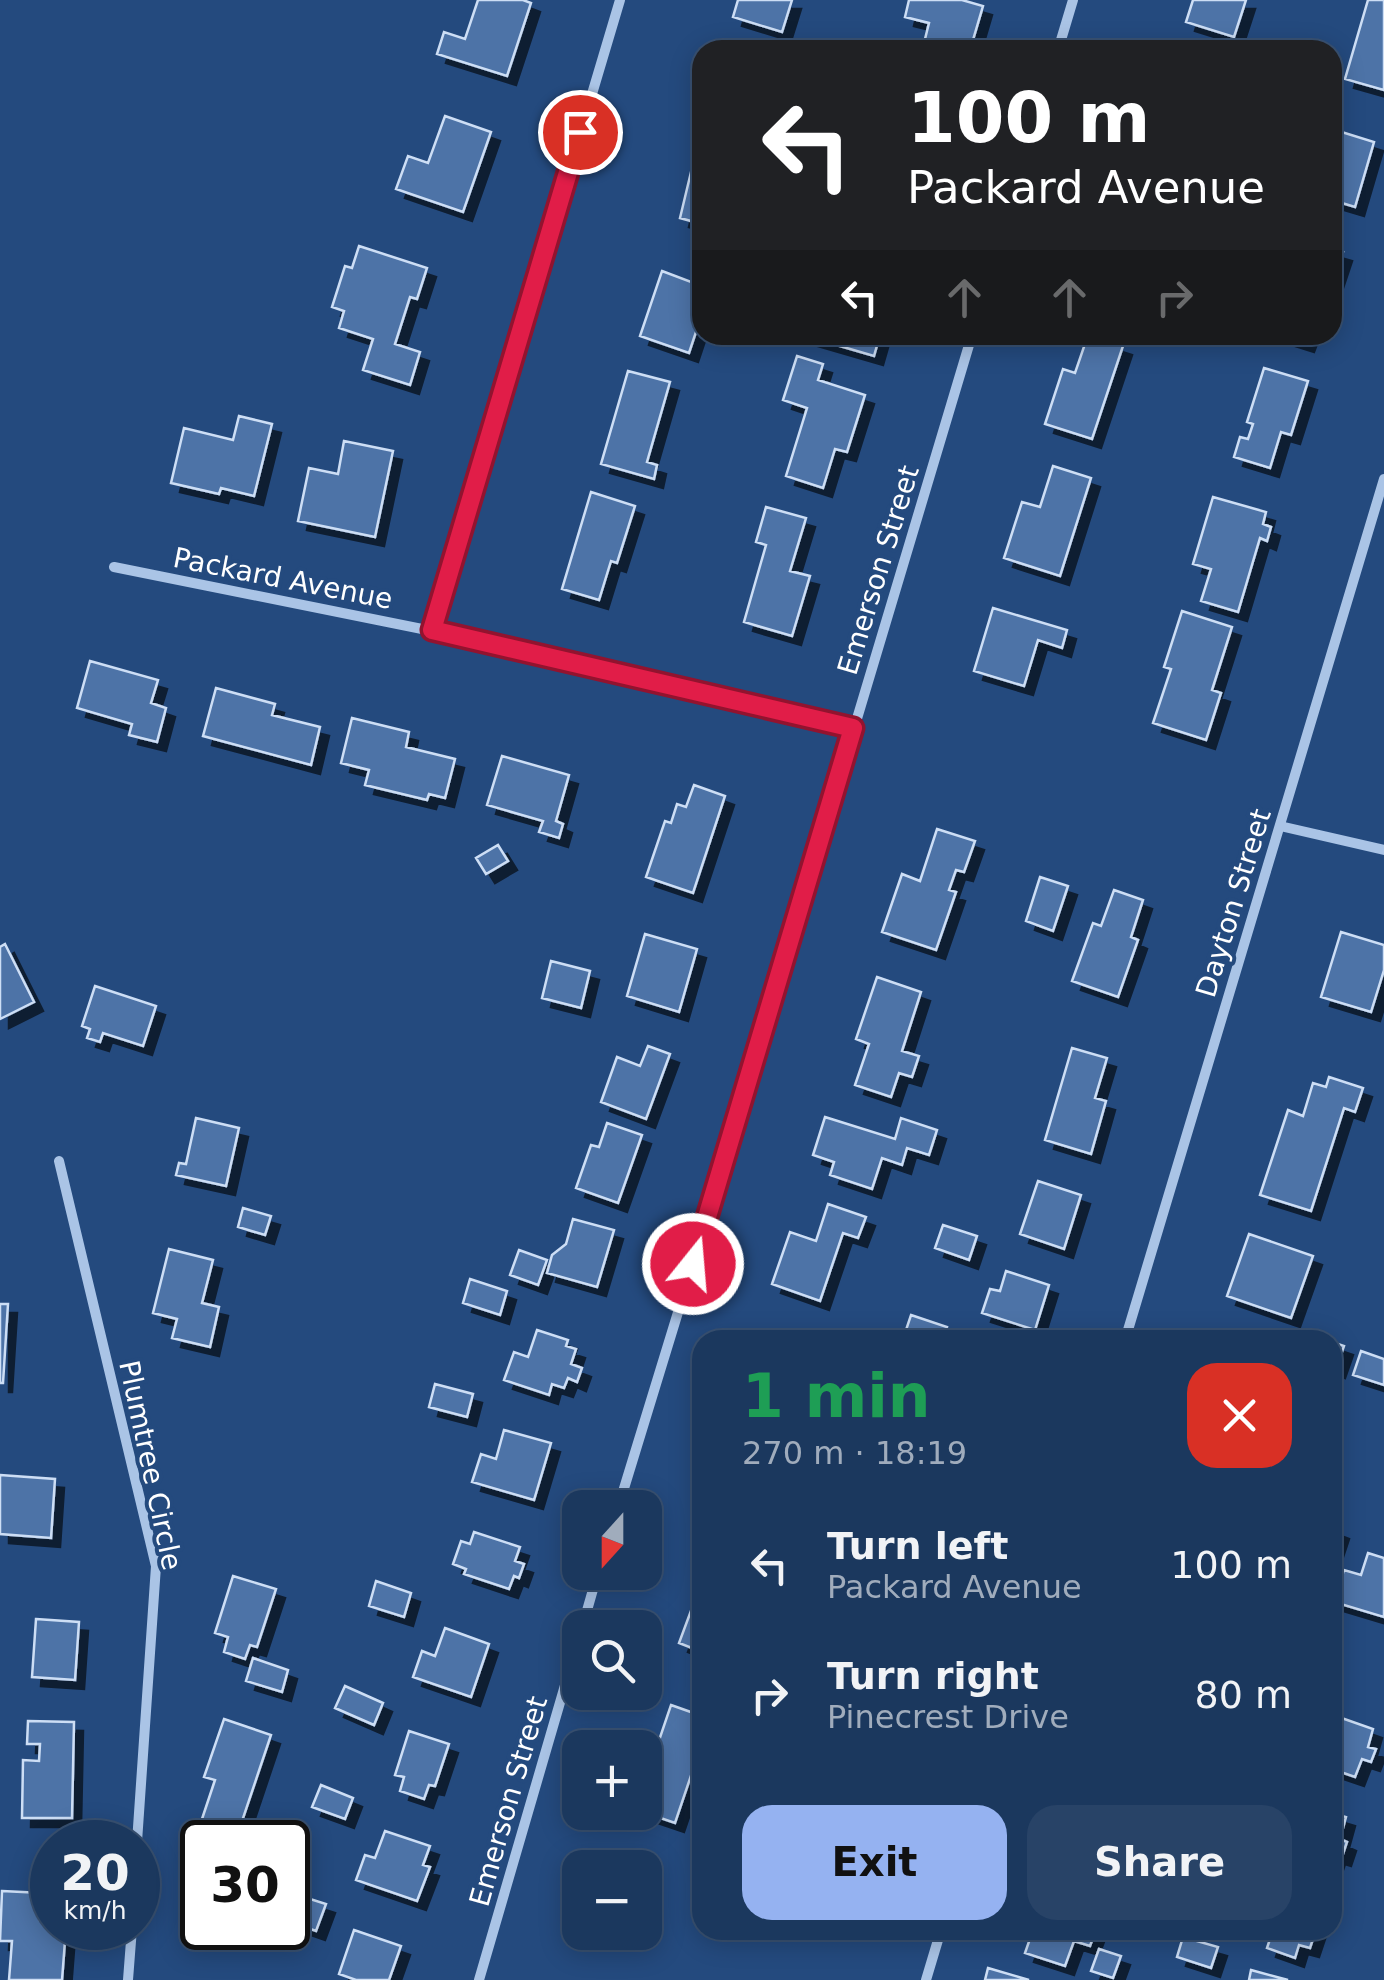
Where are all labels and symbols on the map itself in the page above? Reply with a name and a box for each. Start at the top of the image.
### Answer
pin [538,90,623,175]
street label: Emerson Street [831,461,926,679]
street label: Packard Avenue [170,541,395,616]
street label: Dayton Street [1189,805,1278,1001]
position arrow [641,1212,745,1316]
street label: Plumtree Circle [112,1357,189,1573]
north arrow [562,1490,662,1590]
street label: Emerson Street [463,1692,554,1910]
speed limit sign: 30 [180,1820,310,1950]

